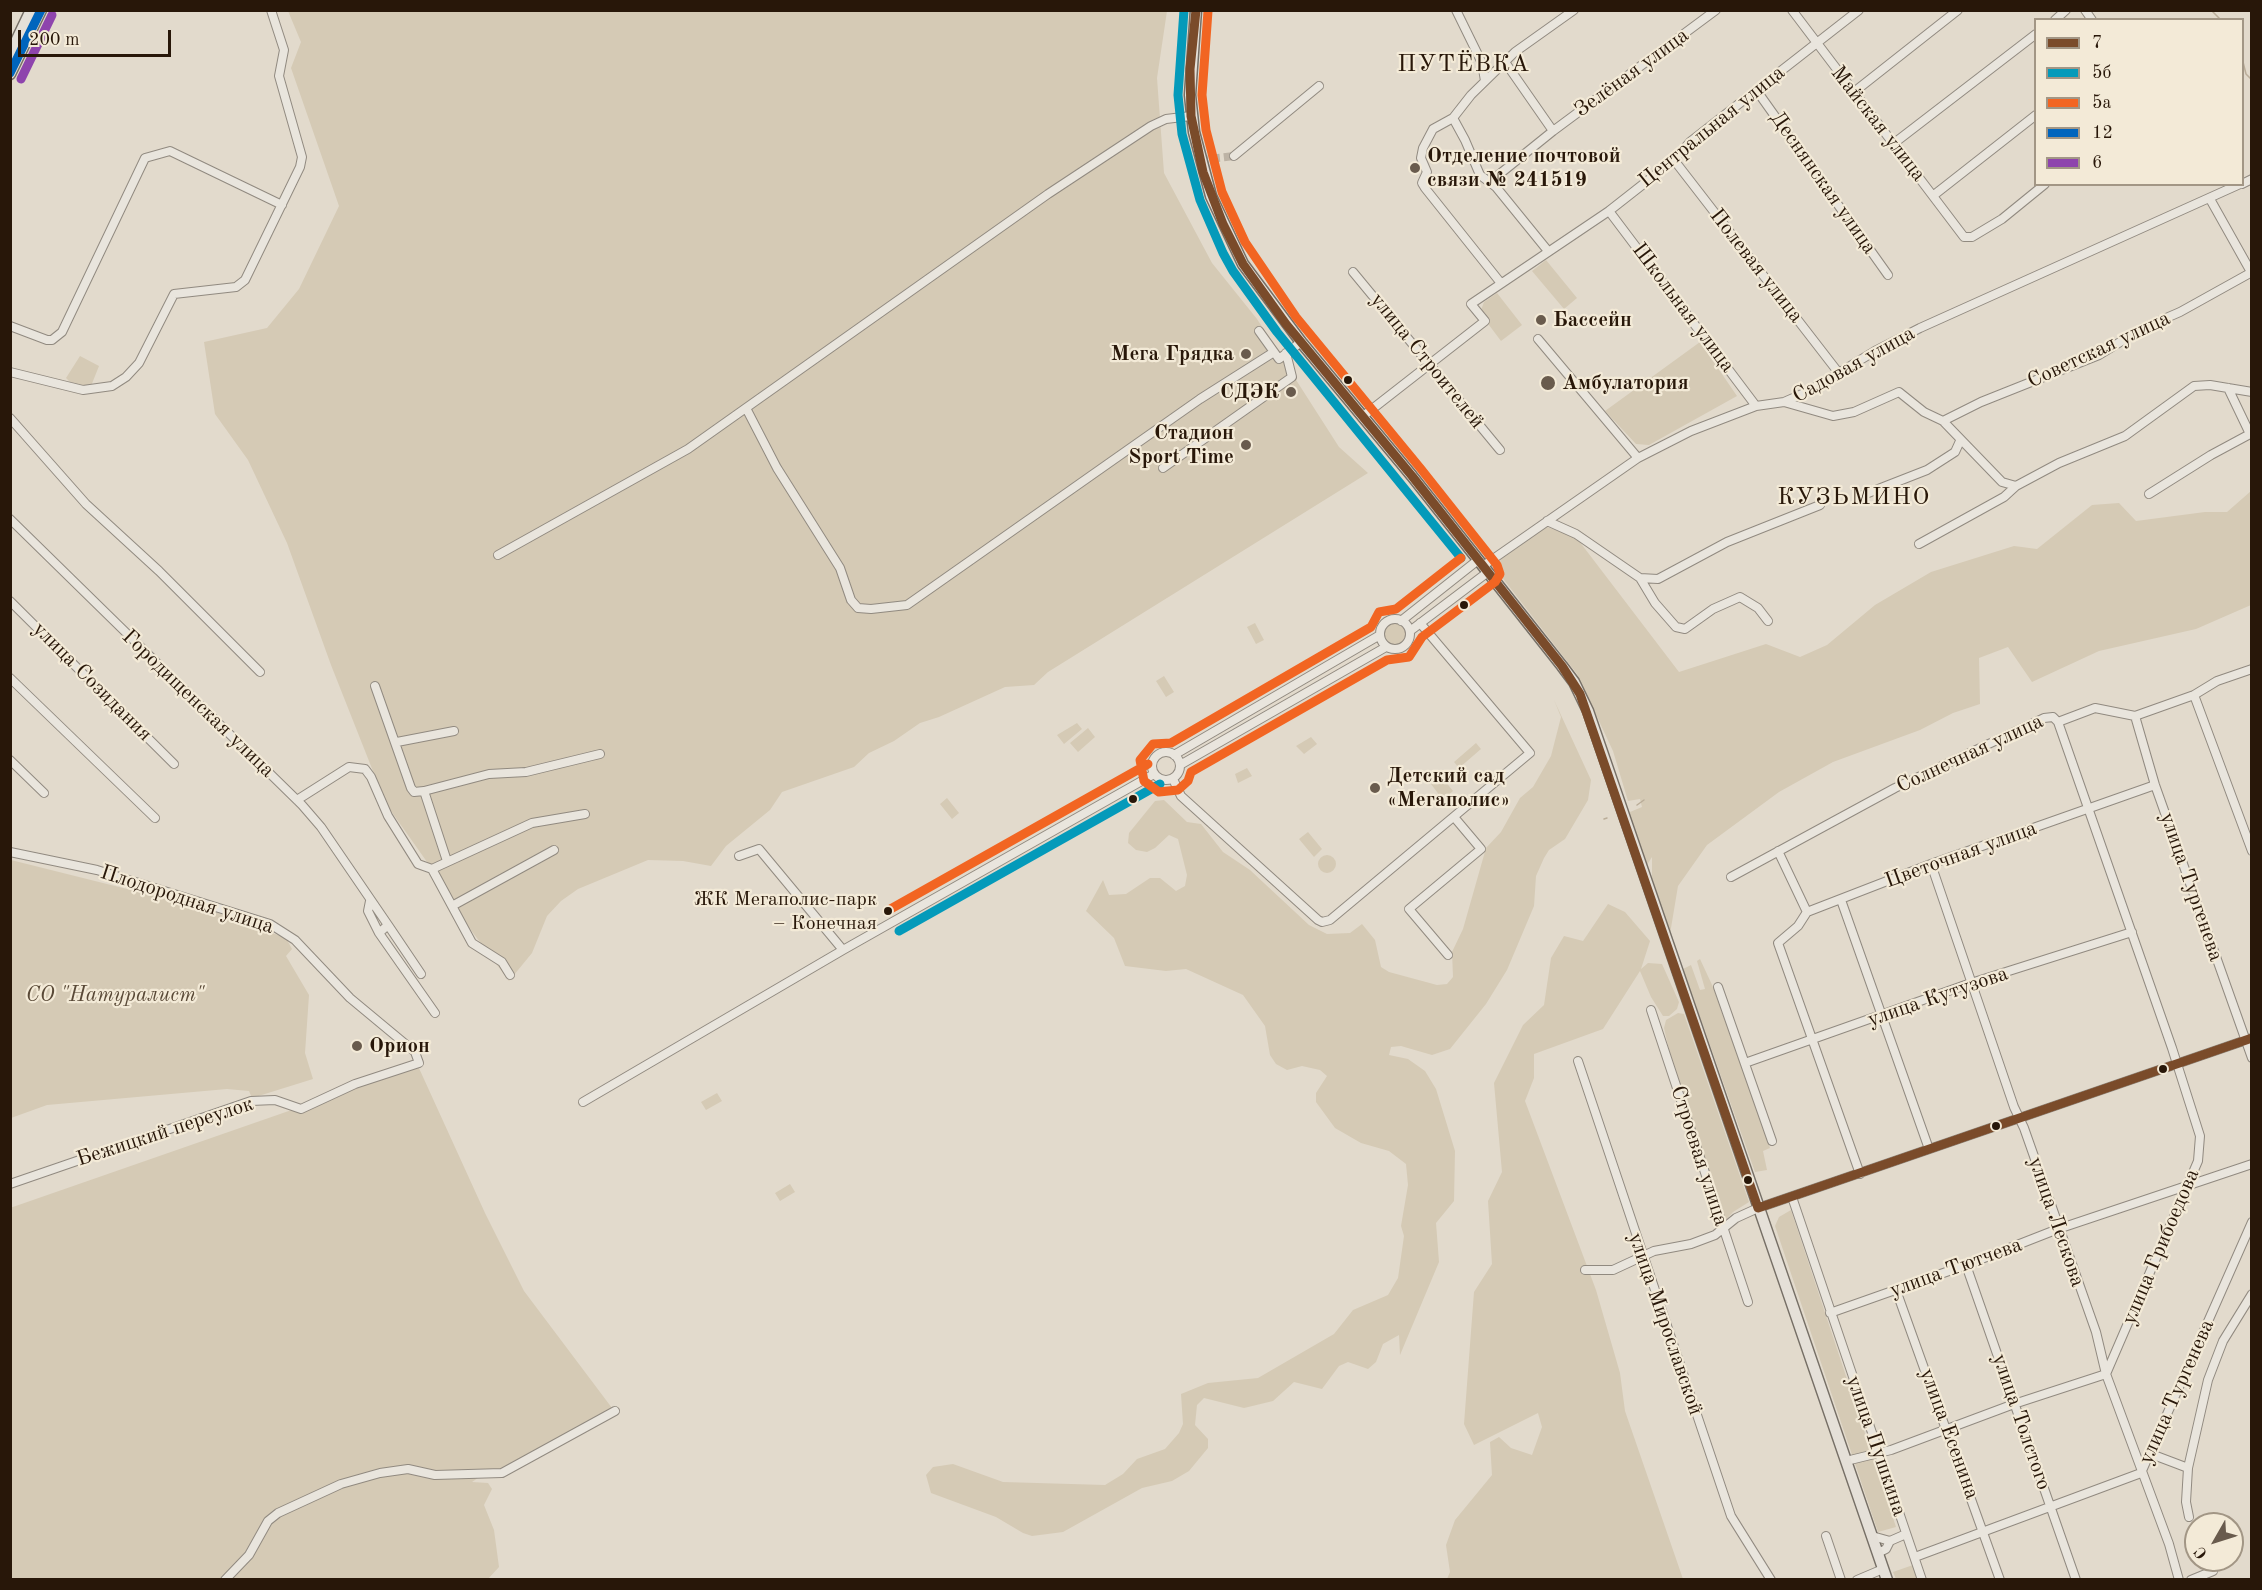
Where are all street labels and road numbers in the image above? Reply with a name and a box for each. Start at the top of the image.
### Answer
street label: Зелёная улица [1570,23,1694,123]
street label: Центральная улица [1634,60,1790,194]
street label: Майская улица [1825,61,1931,187]
street label: Деснянская улица [1764,107,1882,259]
street label: Полевая улица [1704,204,1808,328]
street label: Школьная улица [1626,238,1740,378]
street label: улица Строителей [1365,288,1489,434]
street label: Советская улица [2024,306,2174,394]
street label: Садовая улица [1788,321,1920,409]
street label: улица Созидания [27,617,157,747]
street label: Городищенская улица [116,625,280,783]
street label: Солнечная улица [1893,709,2047,799]
street label: улица Тургенева [2154,809,2228,965]
street label: Цветочная улица [1882,816,2040,894]
street label: Плодородная улица [97,860,277,940]
street label: улица Кутузова [1864,961,2012,1033]
street label: Строевая улица [1664,1083,1734,1229]
street label: Бежицкий переулок [73,1091,257,1173]
street label: улица Лескова [2022,1154,2090,1290]
street label: улица Грибоедова [2117,1165,2205,1329]
street label: улица Мирославской [1622,1229,1708,1419]
street label: улица Тютчева [1886,1232,2026,1304]
street label: улица Тургенева [2134,1316,2220,1468]
street label: улица Толстого [1986,1351,2056,1493]
street label: улица Есенина [1914,1365,1984,1503]
street label: улица Пушкина [1840,1372,1912,1520]

